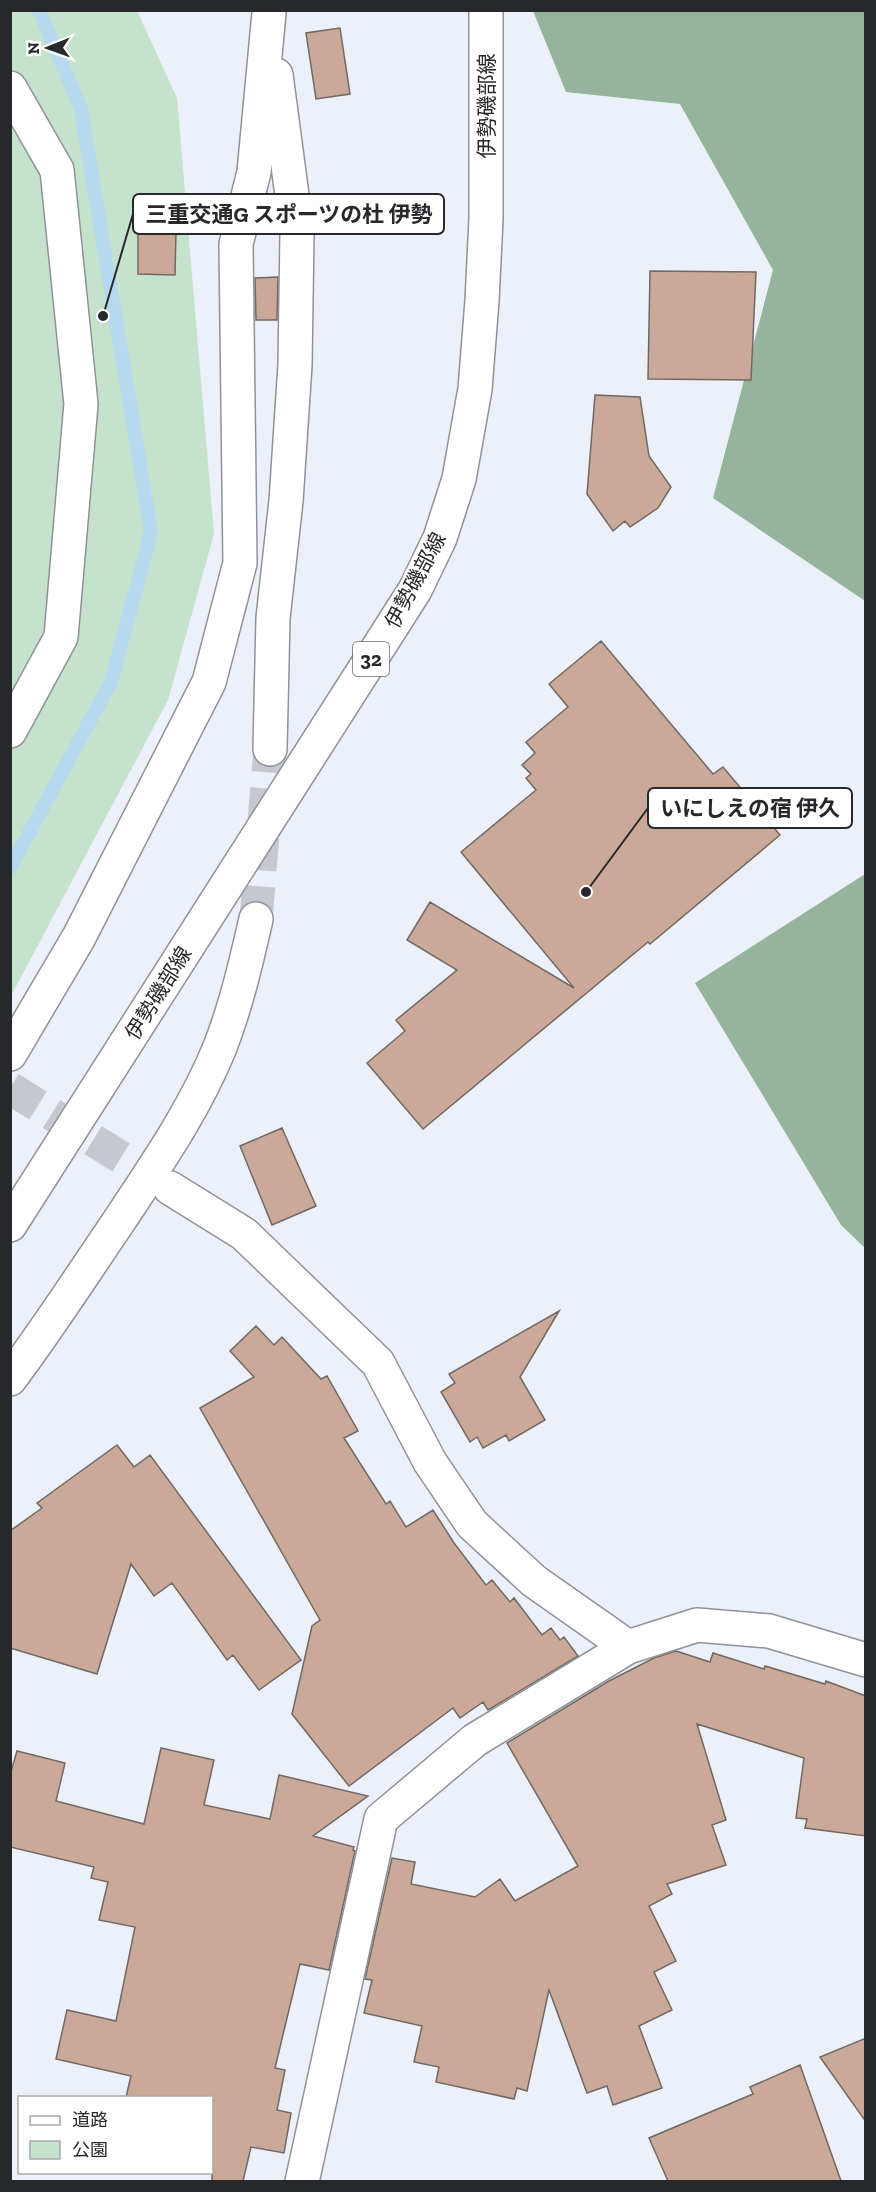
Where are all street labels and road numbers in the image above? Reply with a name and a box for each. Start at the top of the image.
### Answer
street label: 伊勢磯部線 [474,54,499,159]
street label: 伊勢磯部線 [379,528,451,632]
road number: 32 [353,642,389,676]
street label: 伊勢磯部線 [120,942,196,1044]

